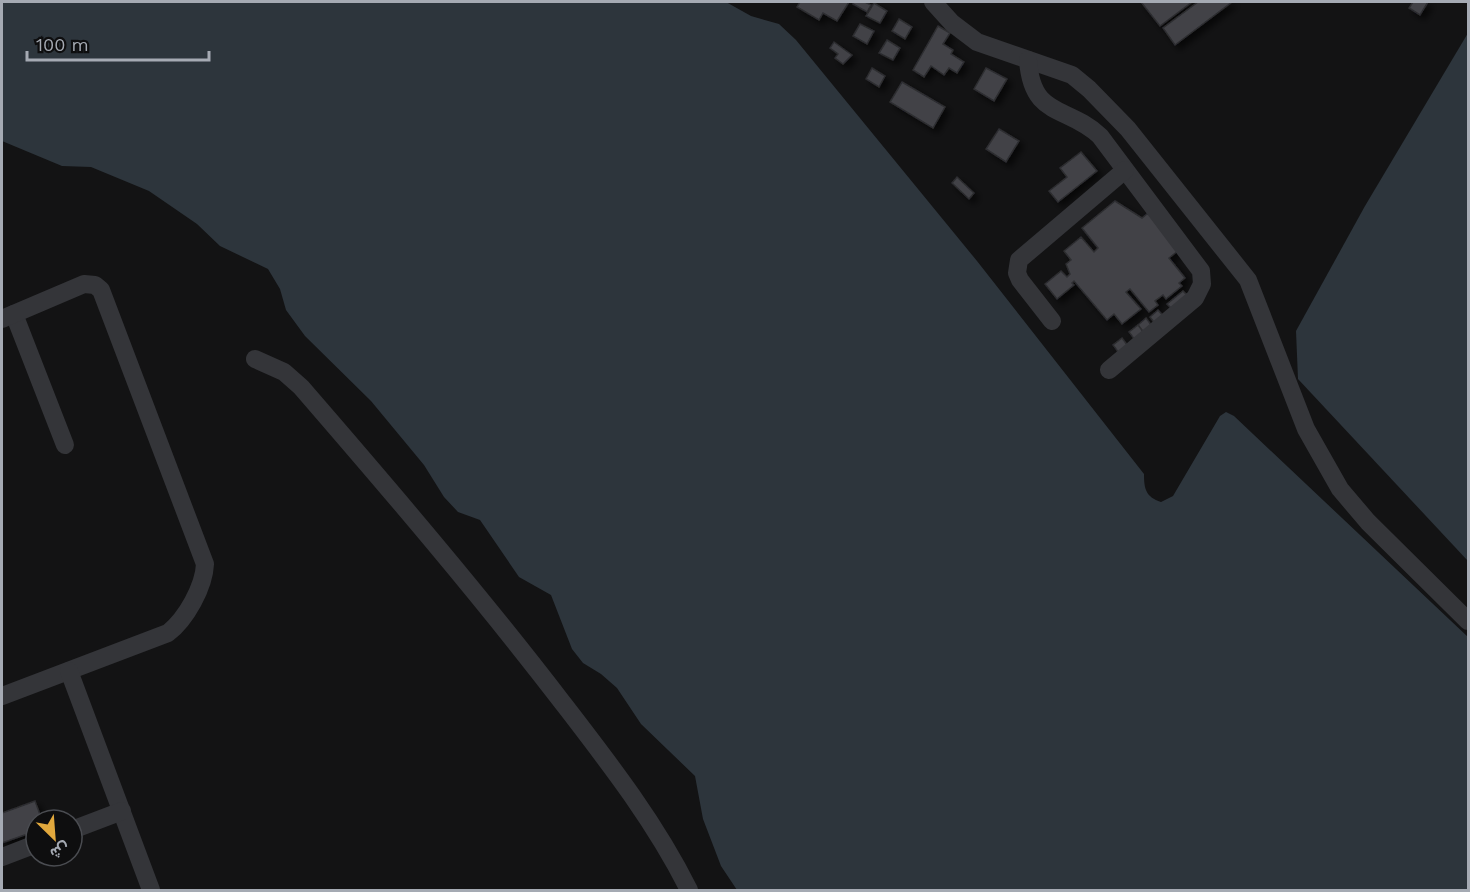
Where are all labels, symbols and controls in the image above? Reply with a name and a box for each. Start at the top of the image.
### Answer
scale bar [27,24,208,62]
text: 100 m [36,34,89,55]
north arrow [24,808,84,868]
text: ش [47,838,73,864]

